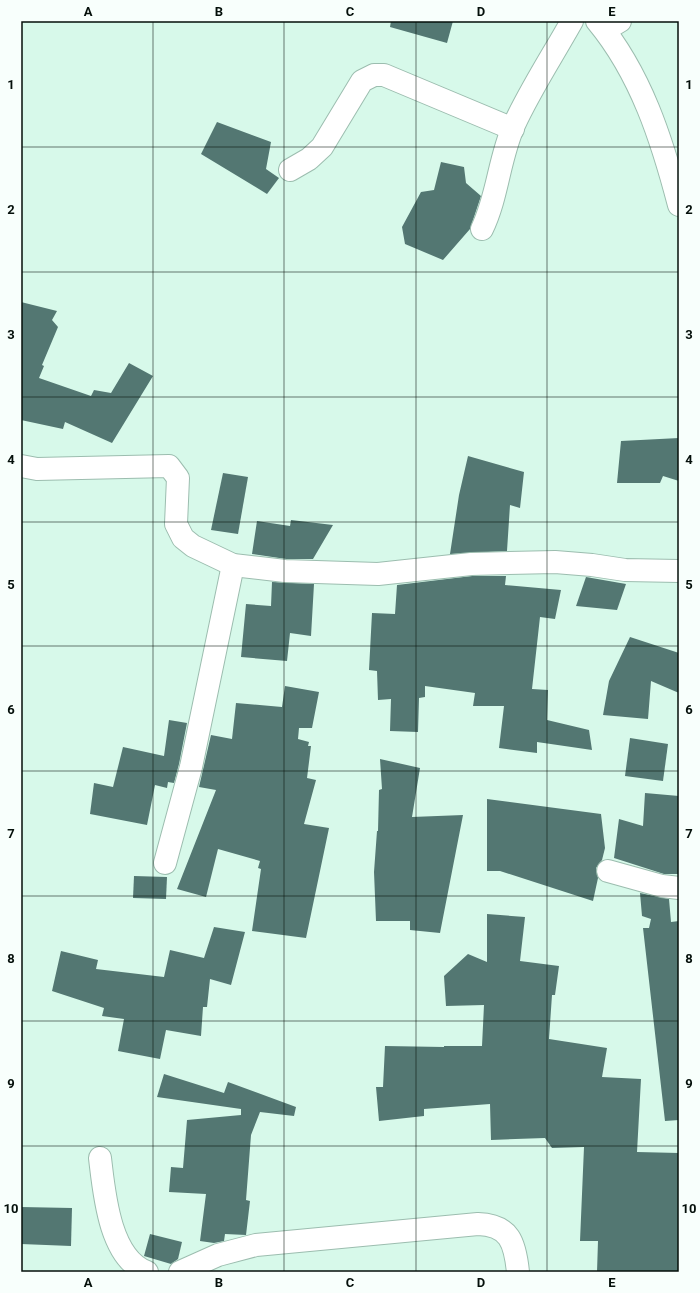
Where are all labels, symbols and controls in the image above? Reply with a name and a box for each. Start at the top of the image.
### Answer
text: A [84,4,93,19]
text: B [215,4,223,19]
text: C [346,4,355,19]
text: D [477,4,485,19]
text: E [608,4,616,19]
text: 1 [7,77,15,92]
text: 1 [685,77,693,92]
text: 2 [7,202,15,217]
text: 2 [685,202,693,217]
text: 3 [7,327,15,342]
text: 3 [685,327,693,342]
text: 4 [7,452,15,467]
text: 4 [685,452,693,467]
text: 5 [7,577,15,592]
text: 5 [685,577,693,592]
text: 6 [7,702,15,717]
text: 6 [685,702,693,717]
text: 7 [7,826,15,841]
text: 7 [685,826,693,841]
text: 8 [7,951,15,966]
text: 8 [685,951,693,966]
text: 9 [7,1076,15,1091]
text: 9 [685,1076,693,1091]
text: 10 [4,1201,18,1216]
text: 10 [682,1201,696,1216]
text: A [84,1275,93,1290]
text: B [215,1275,223,1290]
text: C [346,1275,355,1290]
text: D [477,1275,485,1290]
text: E [608,1275,616,1290]

